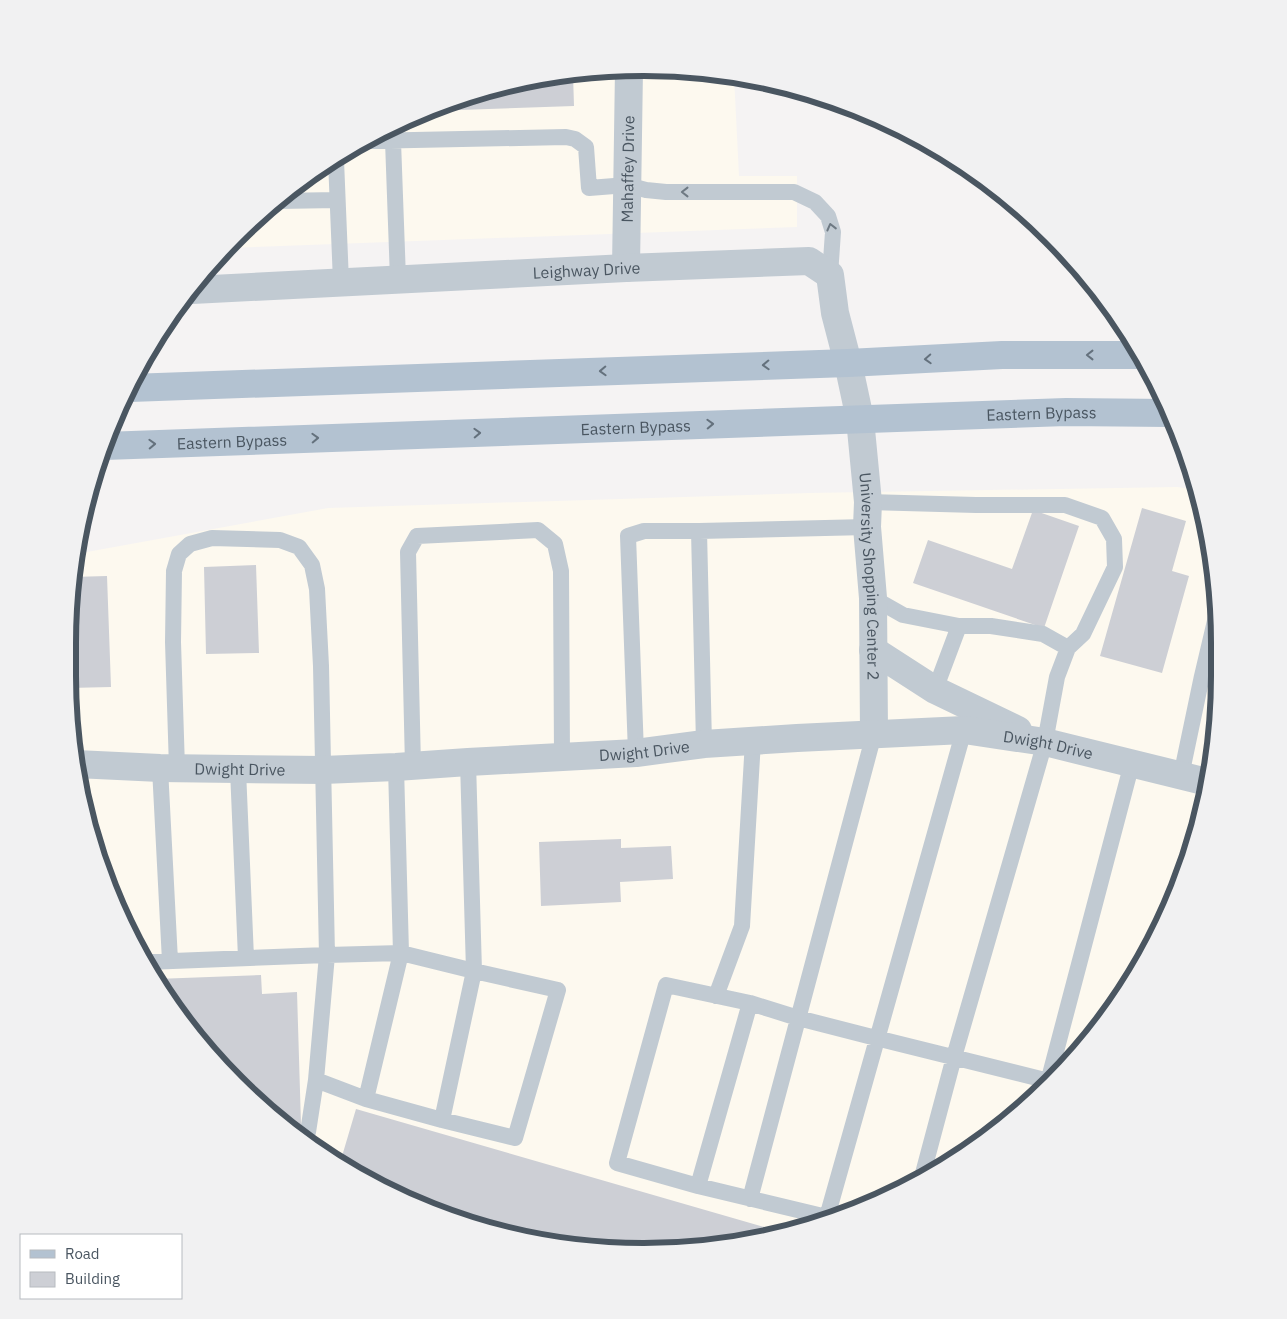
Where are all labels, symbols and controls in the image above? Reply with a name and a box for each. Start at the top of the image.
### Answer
street label: Mahaffey Drive [617,115,638,223]
one-way arrow [681,187,689,197]
one-way arrow [826,222,837,231]
street label: Leighway Drive [532,257,641,283]
one-way arrow [1086,350,1094,360]
one-way arrow [924,353,932,364]
one-way arrow [761,360,769,371]
one-way arrow [599,366,606,376]
street label: Eastern Bypass [986,402,1097,425]
street label: Eastern Bypass [580,415,691,439]
one-way arrow [706,419,714,429]
one-way arrow [473,427,481,438]
street label: Eastern Bypass [176,430,287,453]
one-way arrow [311,433,319,444]
one-way arrow [149,439,157,449]
street label: University Shopping Center 2 [855,471,884,680]
street label: Dwight Drive [1002,726,1095,764]
street label: Dwight Drive [598,736,691,765]
street label: Dwight Drive [194,758,286,780]
legend [20,1234,182,1299]
text: Road [65,1244,100,1263]
text: Building [65,1269,120,1288]

